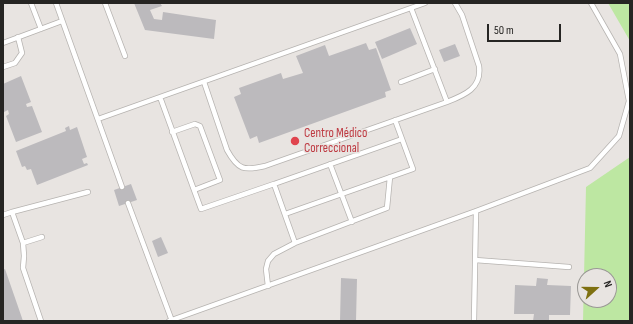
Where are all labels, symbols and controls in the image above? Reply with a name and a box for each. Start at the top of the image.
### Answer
scale bar [489,16,563,42]
text: 50 m [494,23,514,38]
place label: Centro Médico Correccional [304,126,367,157]
marker: Centro Médico Correccional [289,135,301,147]
north arrow [577,268,617,308]
text: N [601,279,615,289]

